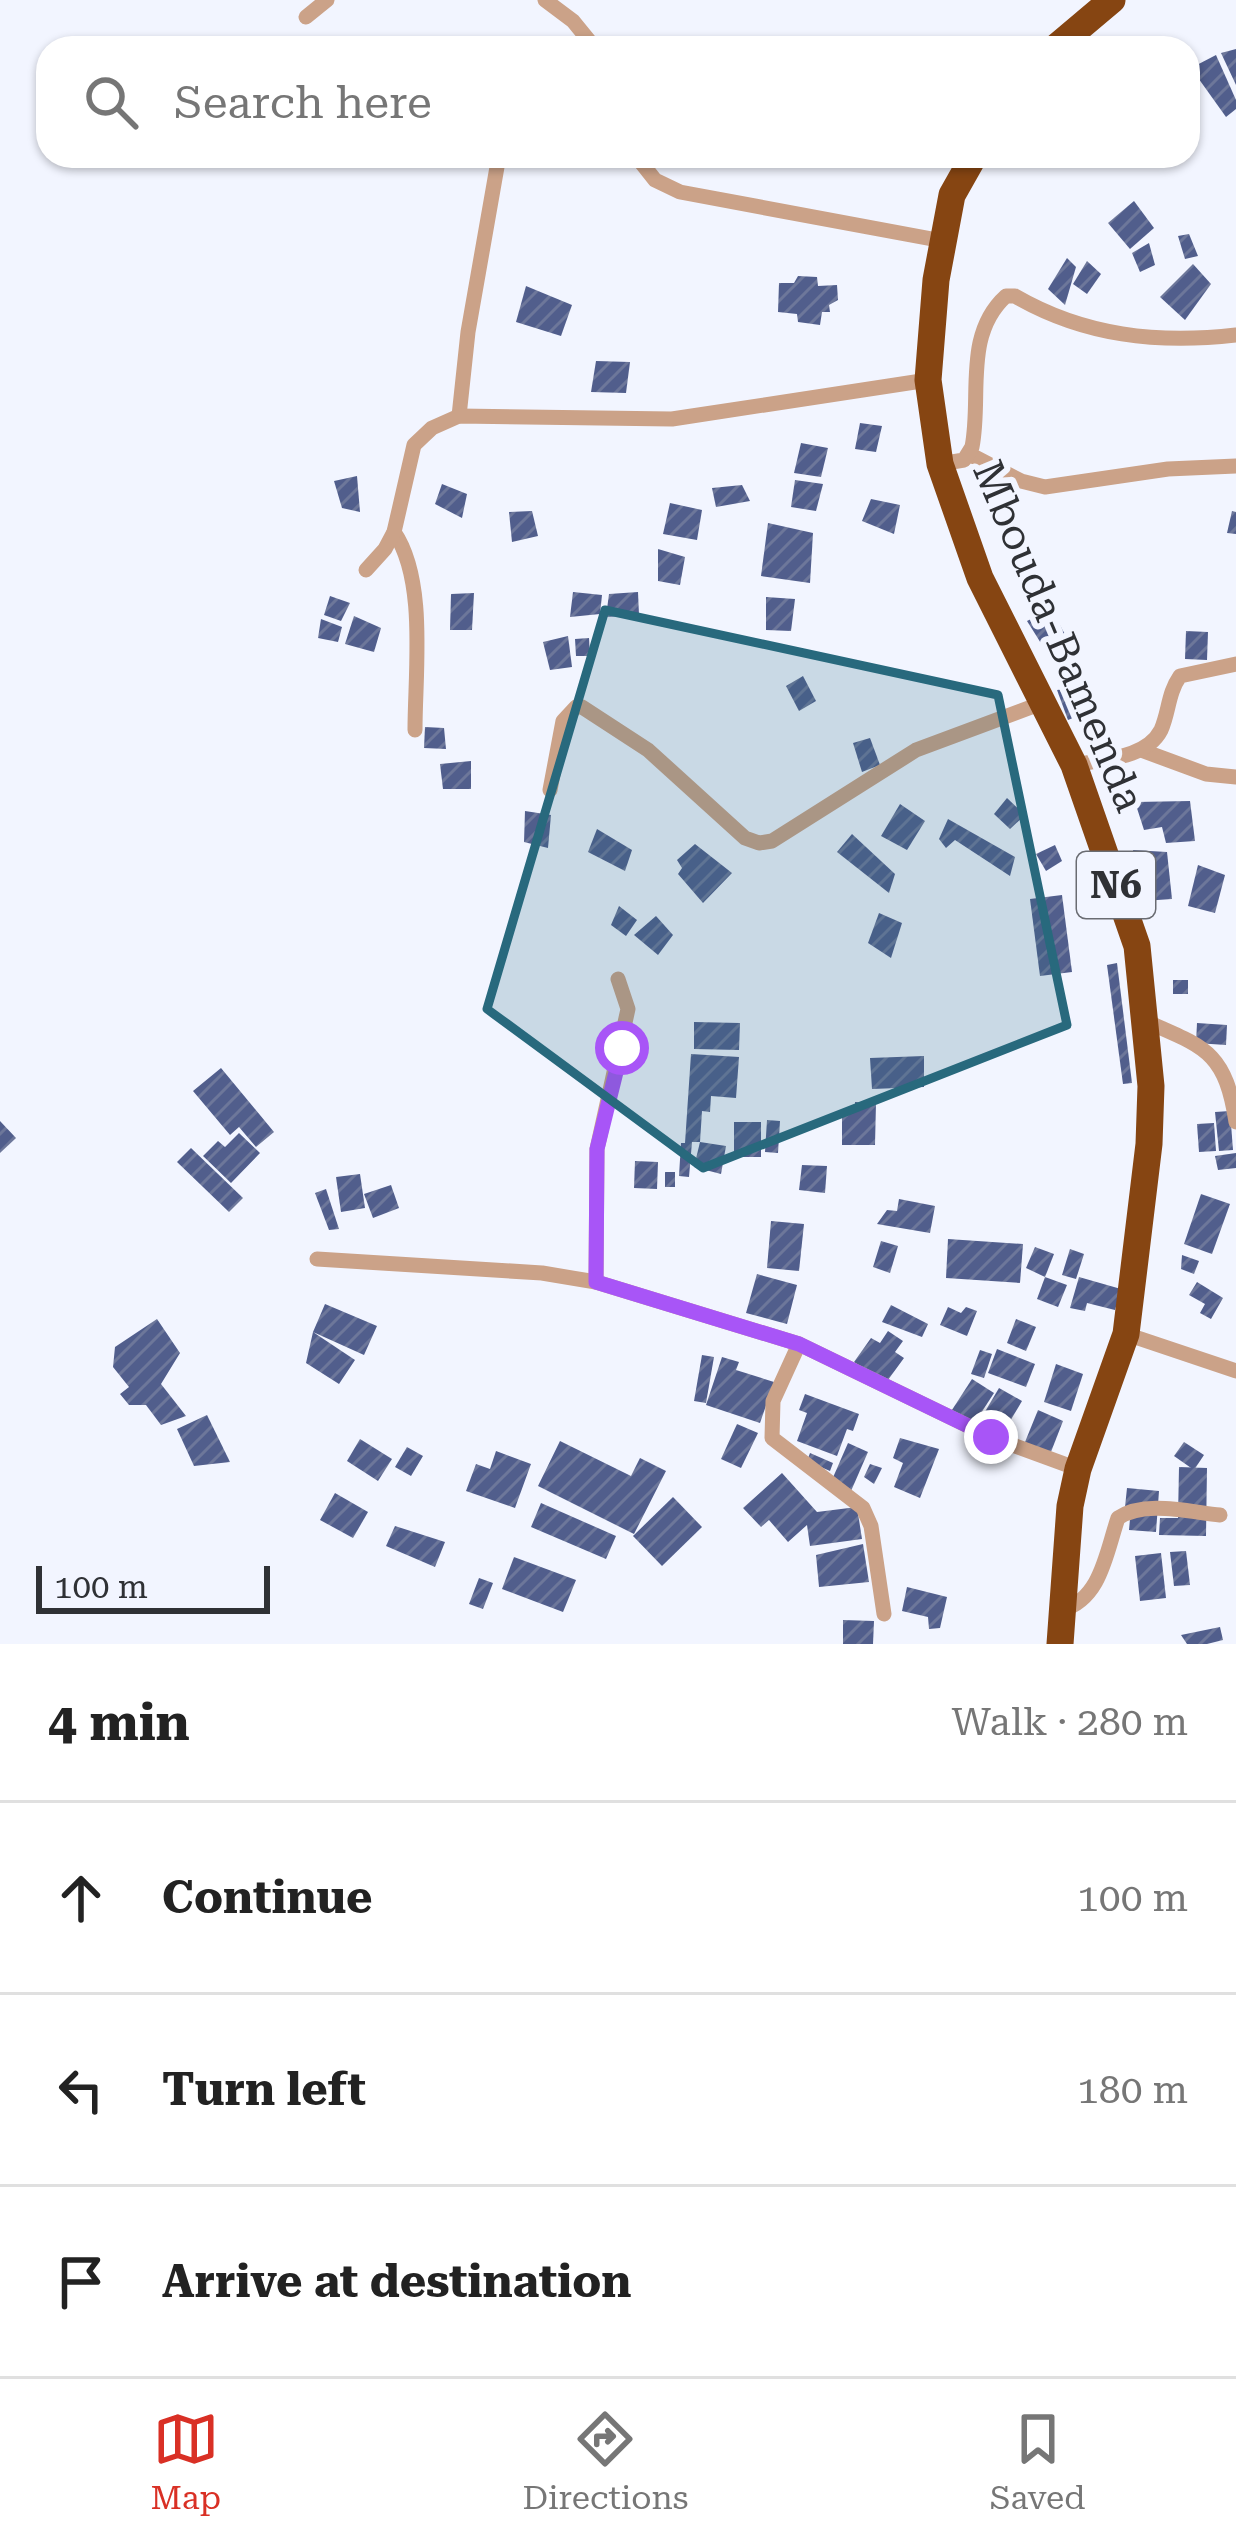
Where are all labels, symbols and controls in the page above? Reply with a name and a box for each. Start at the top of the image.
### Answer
search box [36,36,1200,168]
icon: search [78,69,144,135]
text: Search here [174,76,432,129]
street label: Mbouda-Bamenda [963,453,1155,819]
road number: N6 [1077,852,1155,918]
route start [595,1021,649,1075]
route end [964,1410,1018,1464]
scale bar [36,1560,270,1613]
text: 100 m [54,1567,148,1606]
text: 4 min [48,1693,190,1752]
text: Walk · 280 m [952,1699,1188,1745]
icon: ahead [48,1865,114,1931]
text: Continue [162,1871,373,1924]
text: 100 m [1077,1875,1188,1921]
icon: left [48,2057,114,2123]
text: Turn left [162,2063,366,2116]
text: 180 m [1077,2067,1188,2113]
icon: arrive [48,2249,114,2315]
text: Arrive at destination [162,2255,631,2308]
tab: Map [151,2406,221,2517]
tab: Directions [522,2406,688,2517]
tab: Saved [990,2406,1085,2517]

